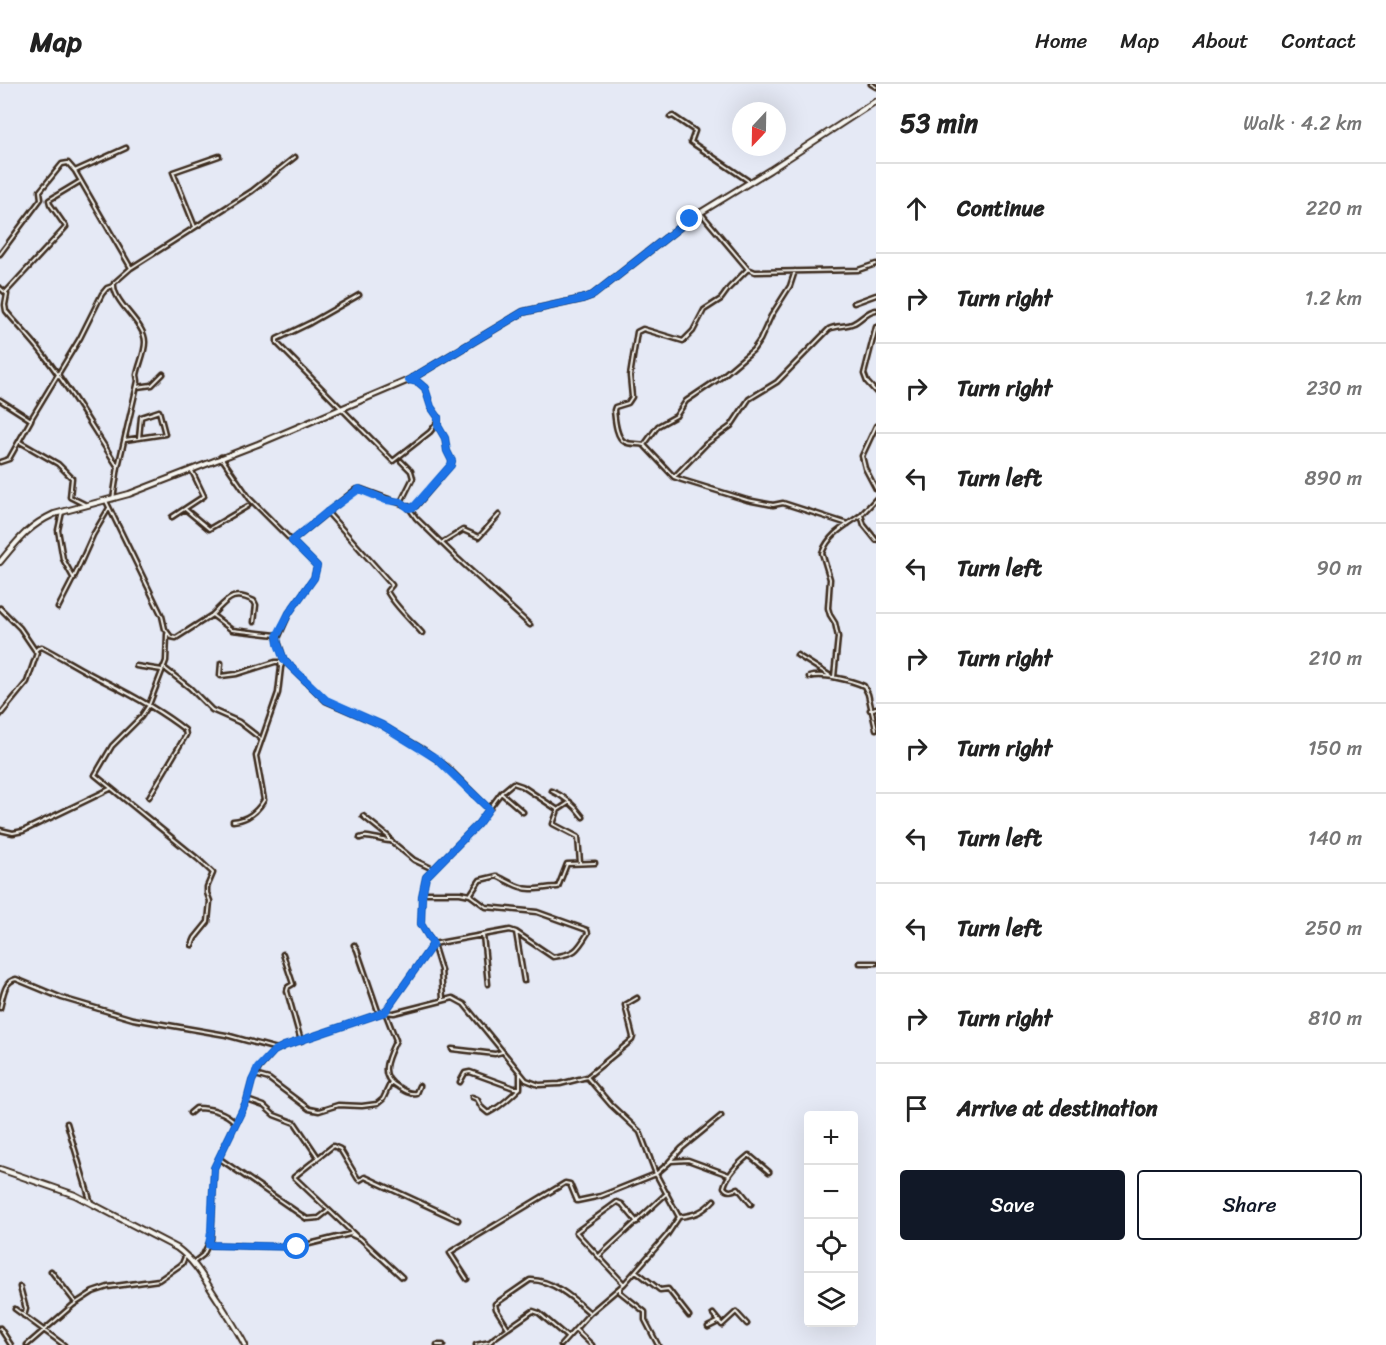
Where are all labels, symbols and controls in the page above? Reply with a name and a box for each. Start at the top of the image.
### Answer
text: Map [30,17,82,66]
text: Home [1035,22,1087,60]
text: Map [1120,22,1159,60]
text: About [1192,22,1249,60]
text: Contact [1282,22,1356,60]
text: 53 min [900,100,978,146]
north arrow [732,102,786,156]
text: Walk · 4.2 km [1243,106,1362,141]
text: Continue [957,189,1045,228]
text: 220 m [1306,191,1362,226]
icon: ahead [900,192,933,225]
route end [676,205,702,231]
text: Turn right [957,279,1052,318]
text: 1.2 km [1305,281,1362,316]
icon: right [900,282,933,315]
text: Turn right [957,369,1052,408]
text: 230 m [1306,371,1362,406]
icon: right [900,372,933,405]
text: Turn left [957,459,1042,498]
text: 890 m [1304,461,1362,496]
icon: left [900,462,933,495]
text: Turn left [957,549,1042,588]
text: 90 m [1317,551,1362,586]
icon: left [900,552,933,585]
text: Turn right [957,639,1052,678]
text: 210 m [1309,641,1362,676]
icon: right [900,642,933,675]
text: Turn right [957,729,1052,768]
text: 150 m [1308,731,1362,766]
icon: right [900,732,933,765]
text: Turn left [957,819,1042,858]
text: 140 m [1308,821,1362,856]
icon: left [900,822,933,855]
text: Turn left [957,909,1042,948]
text: 250 m [1305,911,1362,946]
icon: left [900,912,933,945]
text: Turn right [957,999,1052,1038]
text: 810 m [1308,1001,1362,1036]
icon: right [900,1002,933,1035]
text: Arrive at destination [957,1089,1158,1128]
icon: arrive [900,1092,933,1125]
map controls [804,1111,858,1327]
button: + [804,1111,858,1165]
button: − [804,1165,858,1219]
button: Save [900,1170,1125,1240]
button: Share [1137,1170,1362,1240]
button: locate [804,1219,858,1273]
route start [283,1233,309,1259]
button: layers [804,1273,858,1327]

